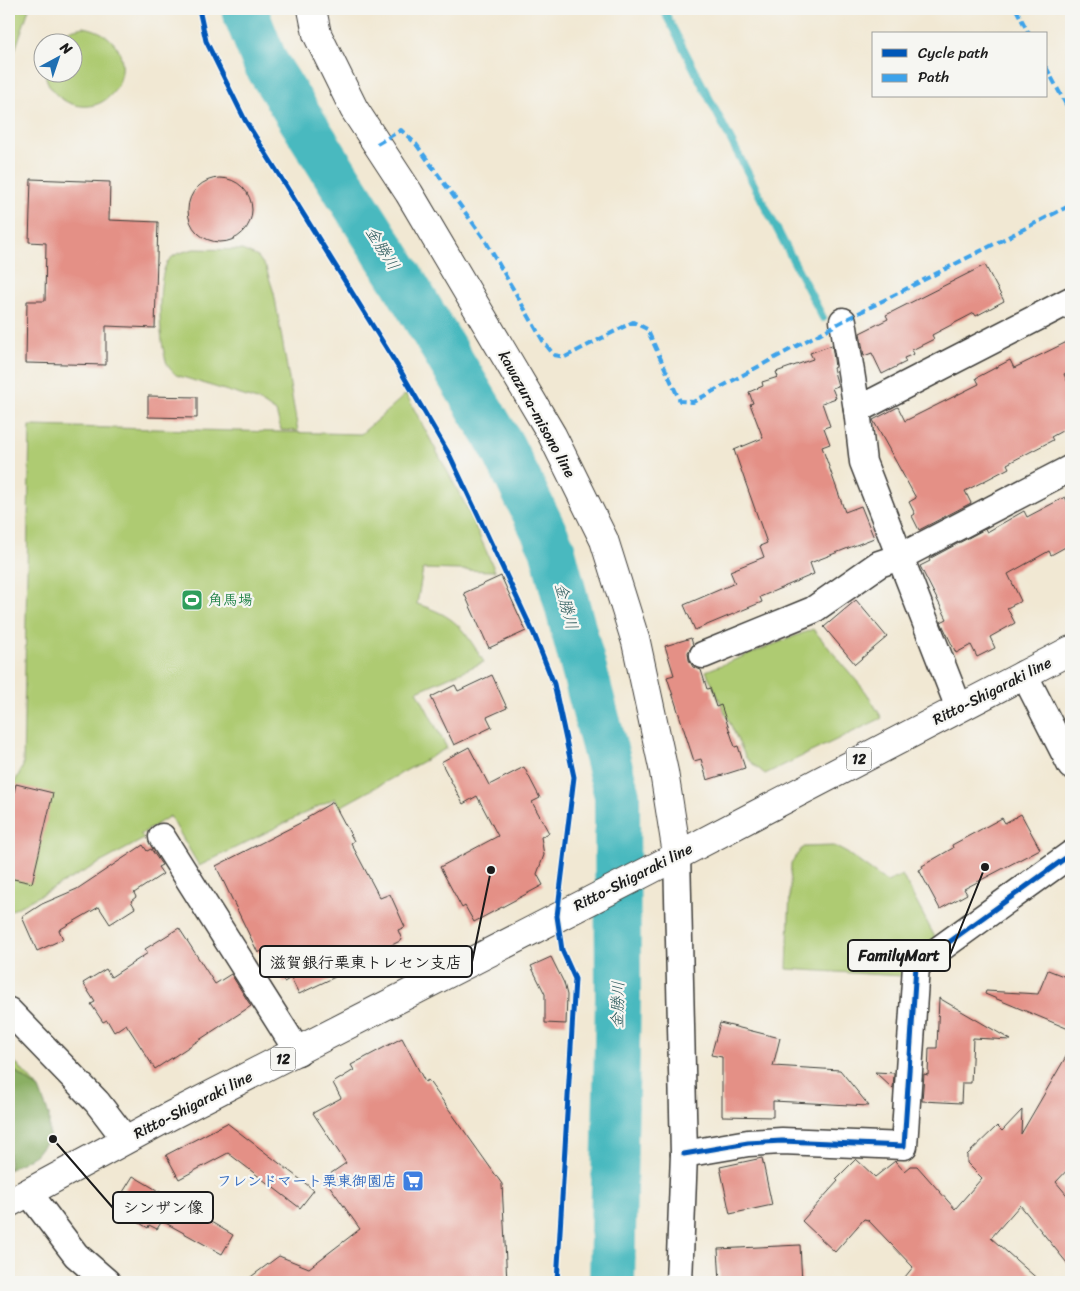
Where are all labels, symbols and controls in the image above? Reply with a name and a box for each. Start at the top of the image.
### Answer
north arrow [32,32,82,82]
legend [872,32,1048,98]
text: N [54,35,78,61]
text: Cycle path [918,40,989,66]
text: Path [918,64,949,90]
water label: 金勝川 [358,220,408,276]
street label: kawazura-misono line [491,346,583,482]
water label: 金勝川 [546,579,587,633]
place label: 角馬場 [208,587,253,613]
sports icon: 角馬場 [180,588,204,612]
street label: Ritto-Shigaraki line [928,650,1056,732]
road number: 12 [846,748,872,771]
street label: Ritto-Shigaraki line [569,836,697,918]
callout: FamilyMart [848,940,950,971]
text: FamilyMart [857,941,940,970]
callout: 滋賀銀行栗東トレセン支店 [260,946,472,977]
text: 滋賀銀行栗東トレセン支店 [270,948,462,977]
water label: 金勝川 [603,981,632,1029]
road number: 12 [270,1048,296,1070]
street label: Ritto-Shigaraki line [129,1064,257,1146]
place label: フレンドマート栗東御園店 [217,1168,397,1194]
supermarket icon: フレンドマート栗東御園店 [401,1169,425,1193]
callout: シンザン像 [113,1192,213,1223]
text: シンザン像 [123,1193,203,1222]

